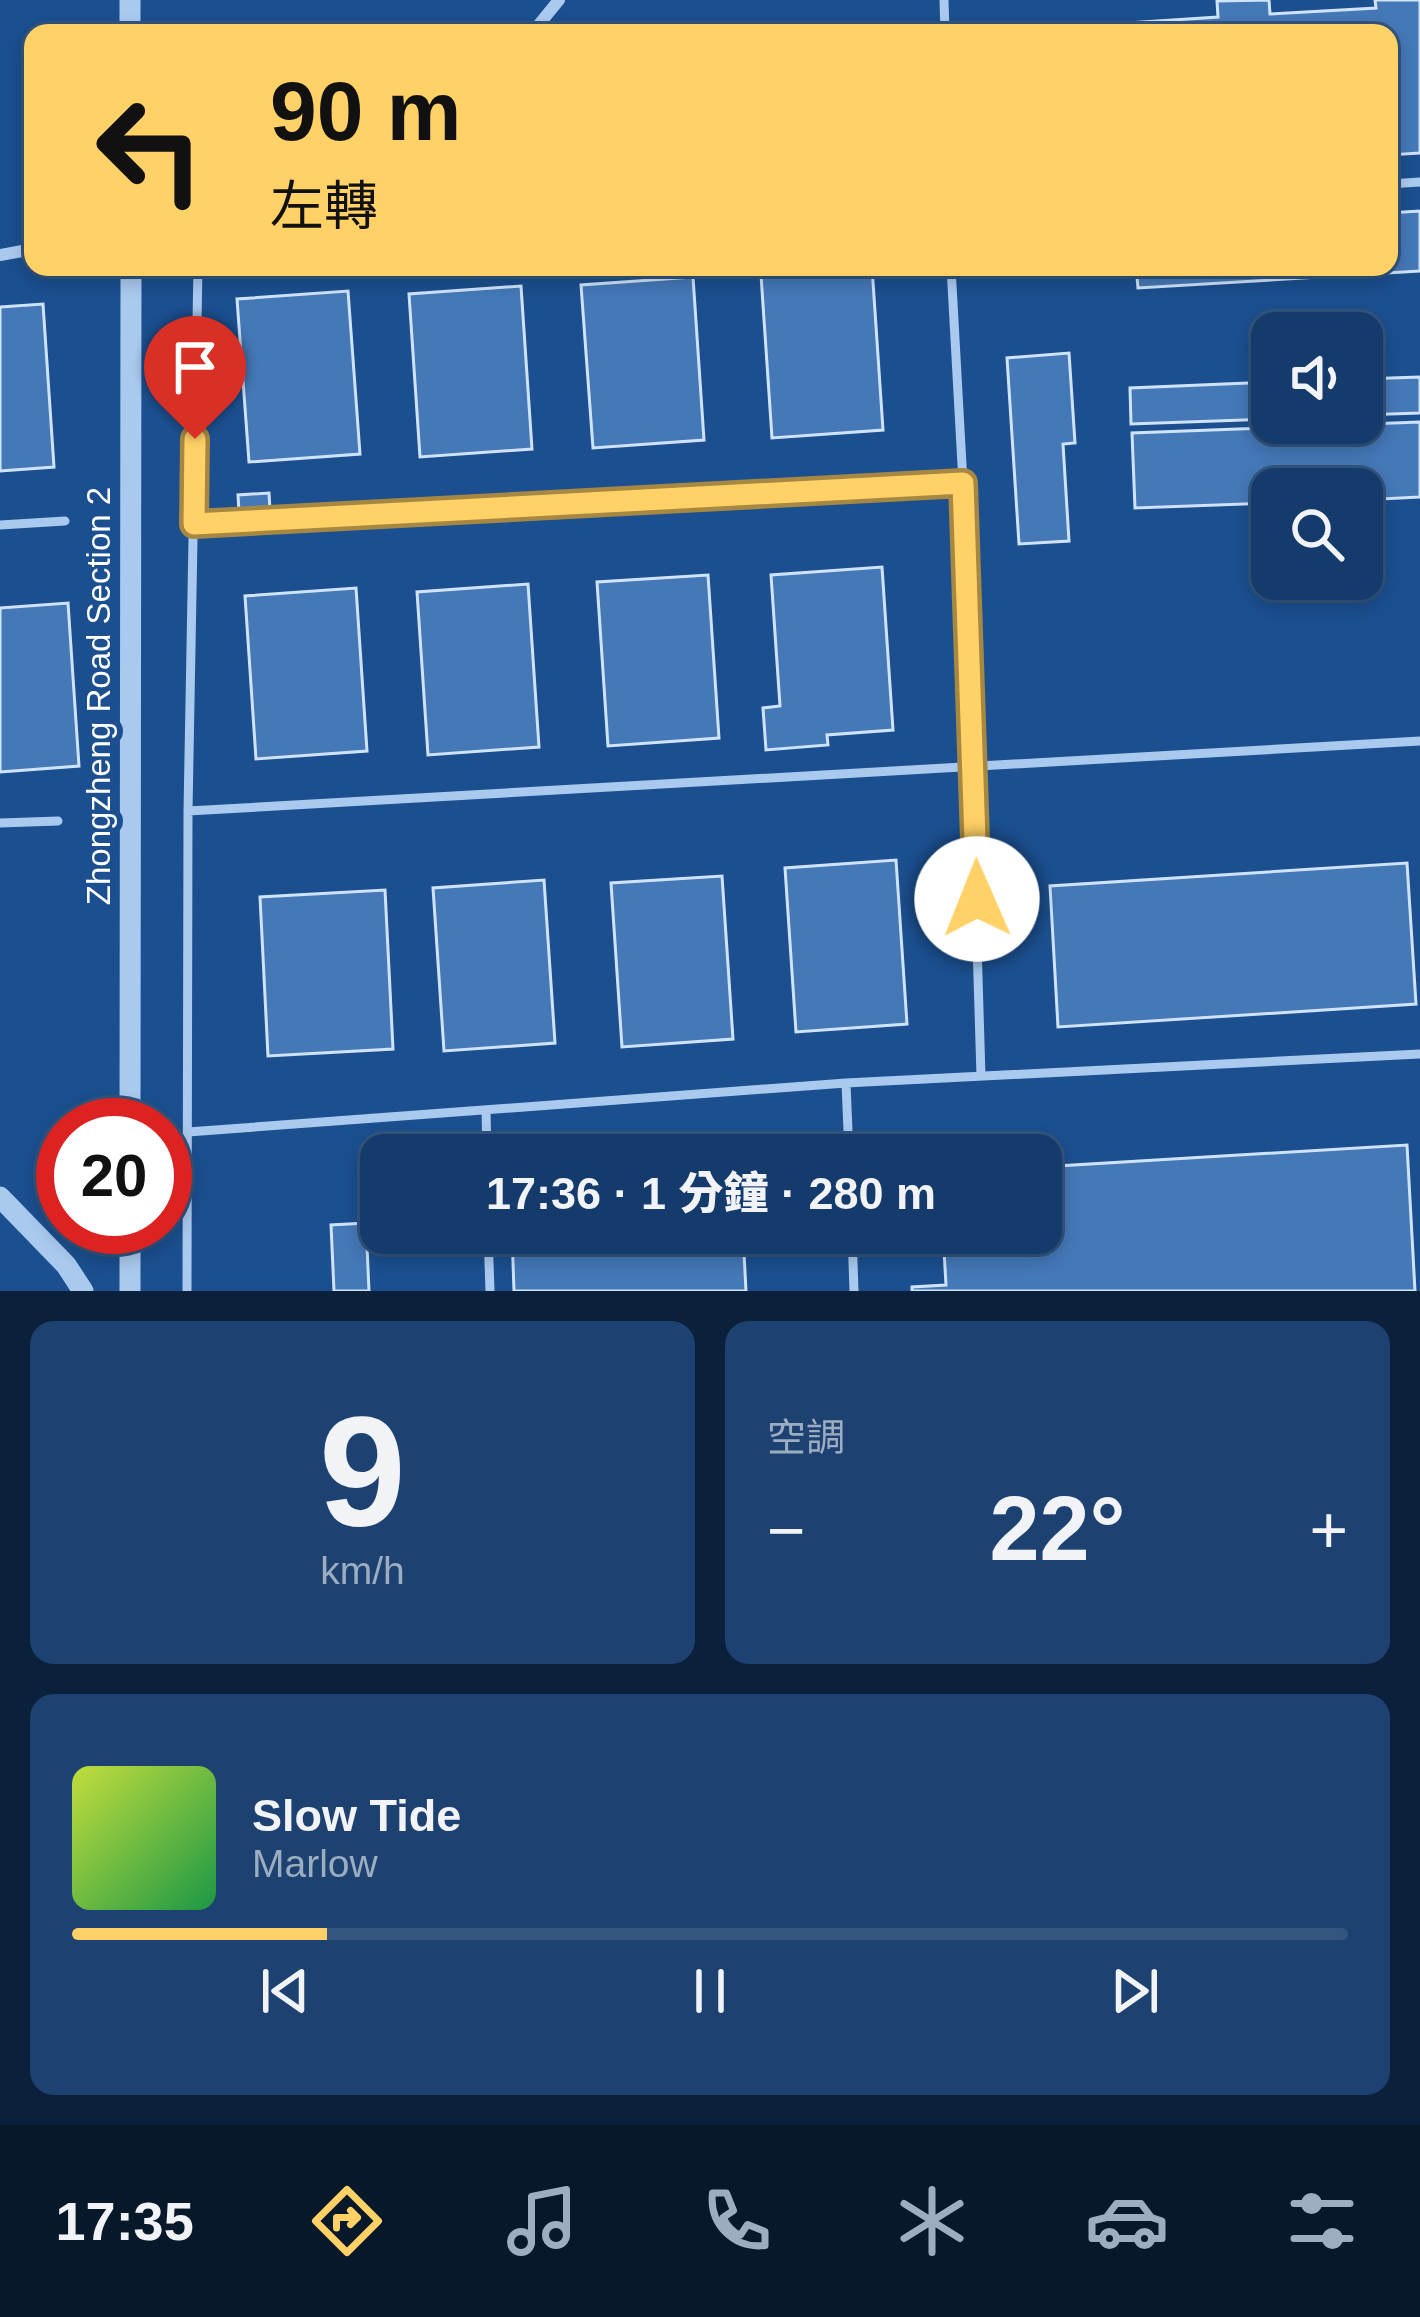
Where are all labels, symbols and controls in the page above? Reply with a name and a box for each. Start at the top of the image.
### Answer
text: 90 m [270,64,461,158]
icon: left [72,72,228,228]
text: 左轉 [270,176,378,236]
map controls [1251,312,1383,600]
button: sound [1251,312,1383,444]
pin [144,316,246,439]
icon: arrive [162,334,228,400]
button: search [1251,468,1383,600]
street label: Zhongzheng Road Section 2 [80,487,117,905]
position arrow [914,836,1040,962]
speed limit sign: 20 [36,1098,192,1254]
text: 17:36 · 1 分鐘 · 280 m [486,1168,936,1219]
text: 9 [319,1384,406,1558]
text: 空調 [767,1416,845,1459]
text: 22° [989,1479,1126,1579]
text: − [767,1493,806,1567]
text: + [1309,1493,1348,1567]
text: km/h [320,1549,405,1592]
text: Slow Tide [252,1790,461,1841]
text: Marlow [252,1842,378,1885]
icon: previous [252,1958,318,2024]
icon: pause [677,1958,743,2024]
icon: next [1102,1958,1168,2024]
icon: directions [305,2179,389,2263]
icon: music [500,2179,584,2263]
icon: phone [695,2179,779,2263]
icon: climate [890,2179,974,2263]
icon: car [1085,2179,1169,2263]
icon: filters [1280,2179,1364,2263]
text: 17:35 [56,2191,194,2251]

